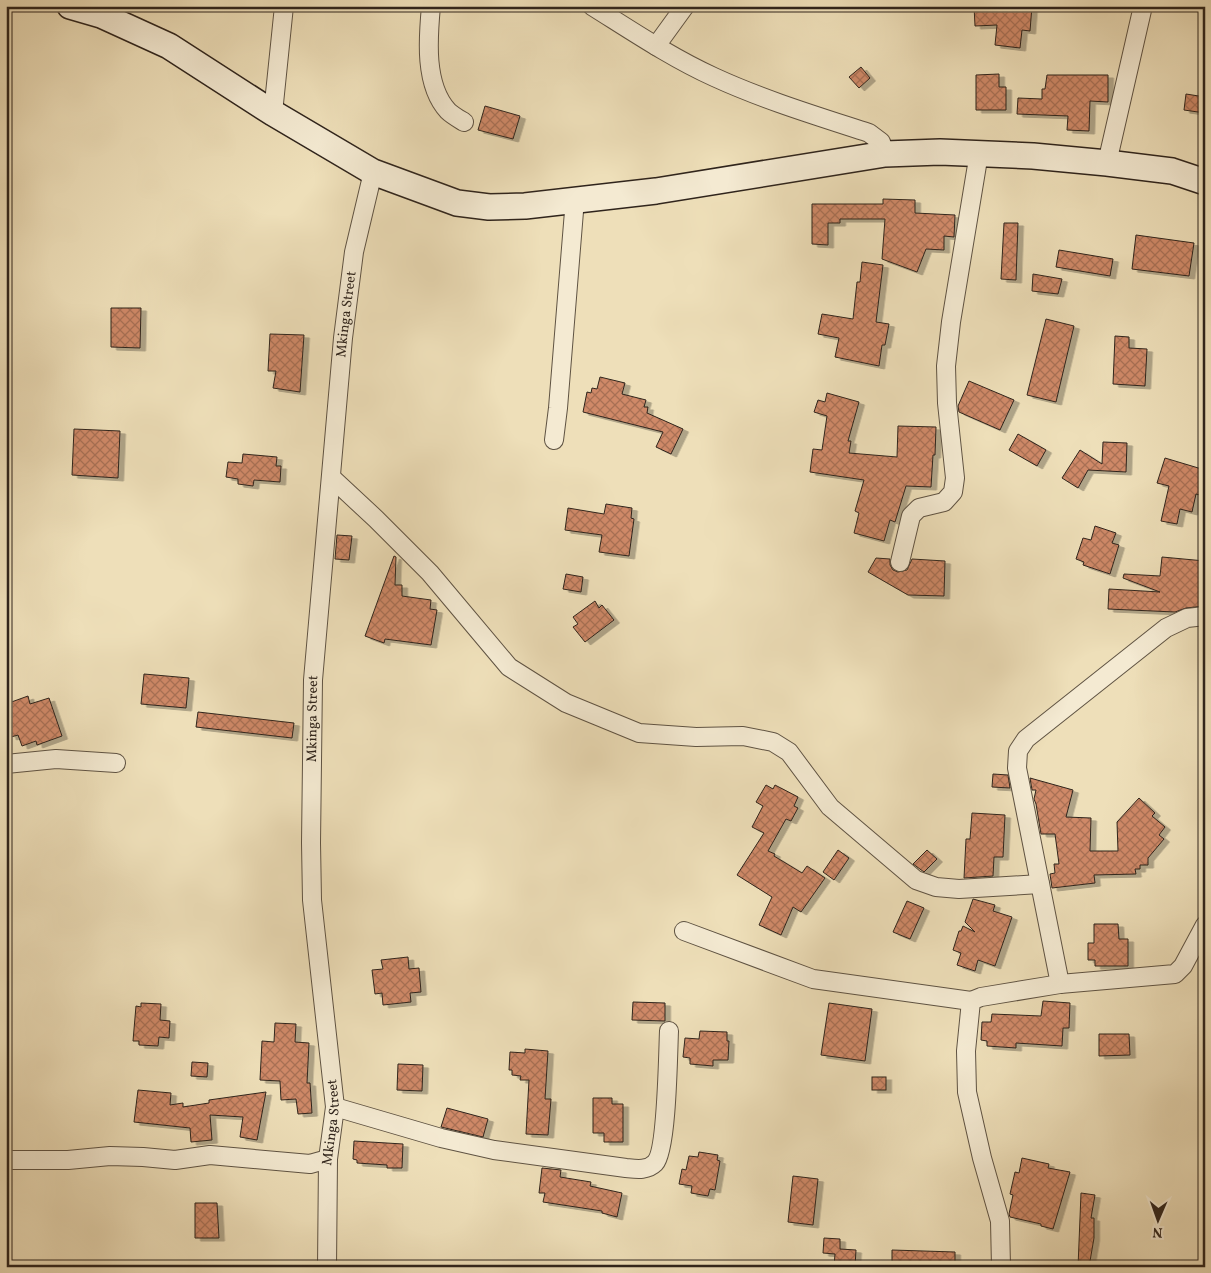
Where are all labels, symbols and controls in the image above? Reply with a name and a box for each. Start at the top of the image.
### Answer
street label: Mkinga Street [332,270,361,358]
street label: Mkinga Street [302,674,323,762]
street label: Mkinga Street [318,1078,345,1167]
north arrow [1134,1196,1184,1246]
text: N [1152,1222,1163,1241]

